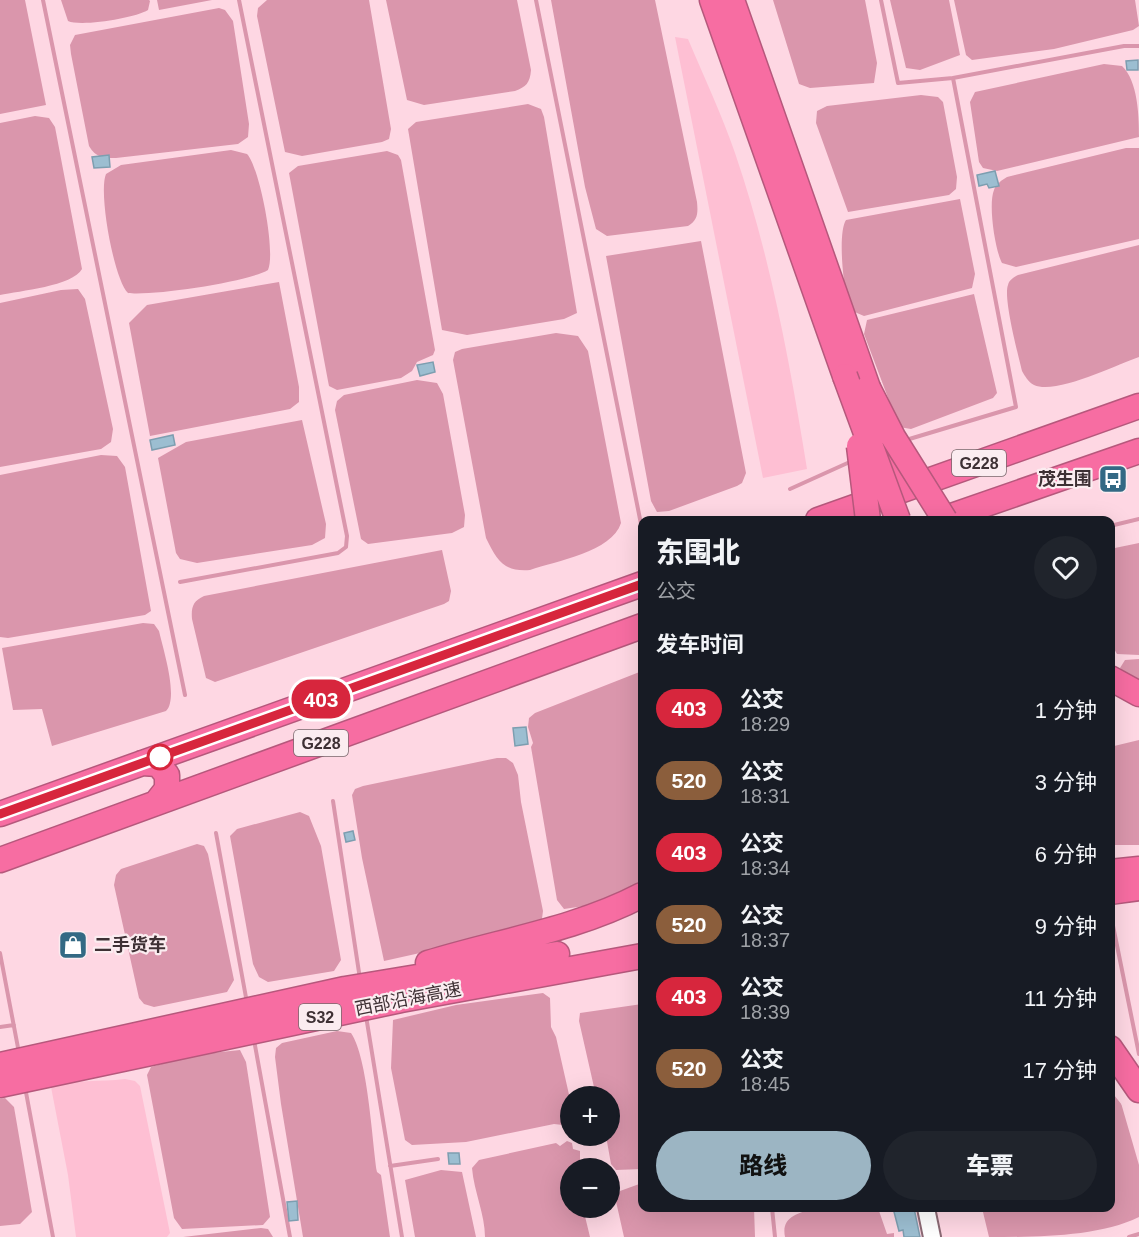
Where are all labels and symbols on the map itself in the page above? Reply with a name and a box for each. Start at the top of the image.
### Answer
road number: G228 [952,450,1006,476]
bus stop icon: 茂生围 [1097,463,1129,495]
place label: 茂生围 [1038,469,1092,489]
line badge: 403 [286,680,356,718]
road number: G228 [294,730,348,756]
unlabelled marker [147,744,173,770]
shop icon: 二手货车 [57,929,89,961]
place label: 二手货车 [94,935,166,955]
street label: 西部沿海高速 [353,979,463,1019]
road number: S32 [299,1004,341,1030]

